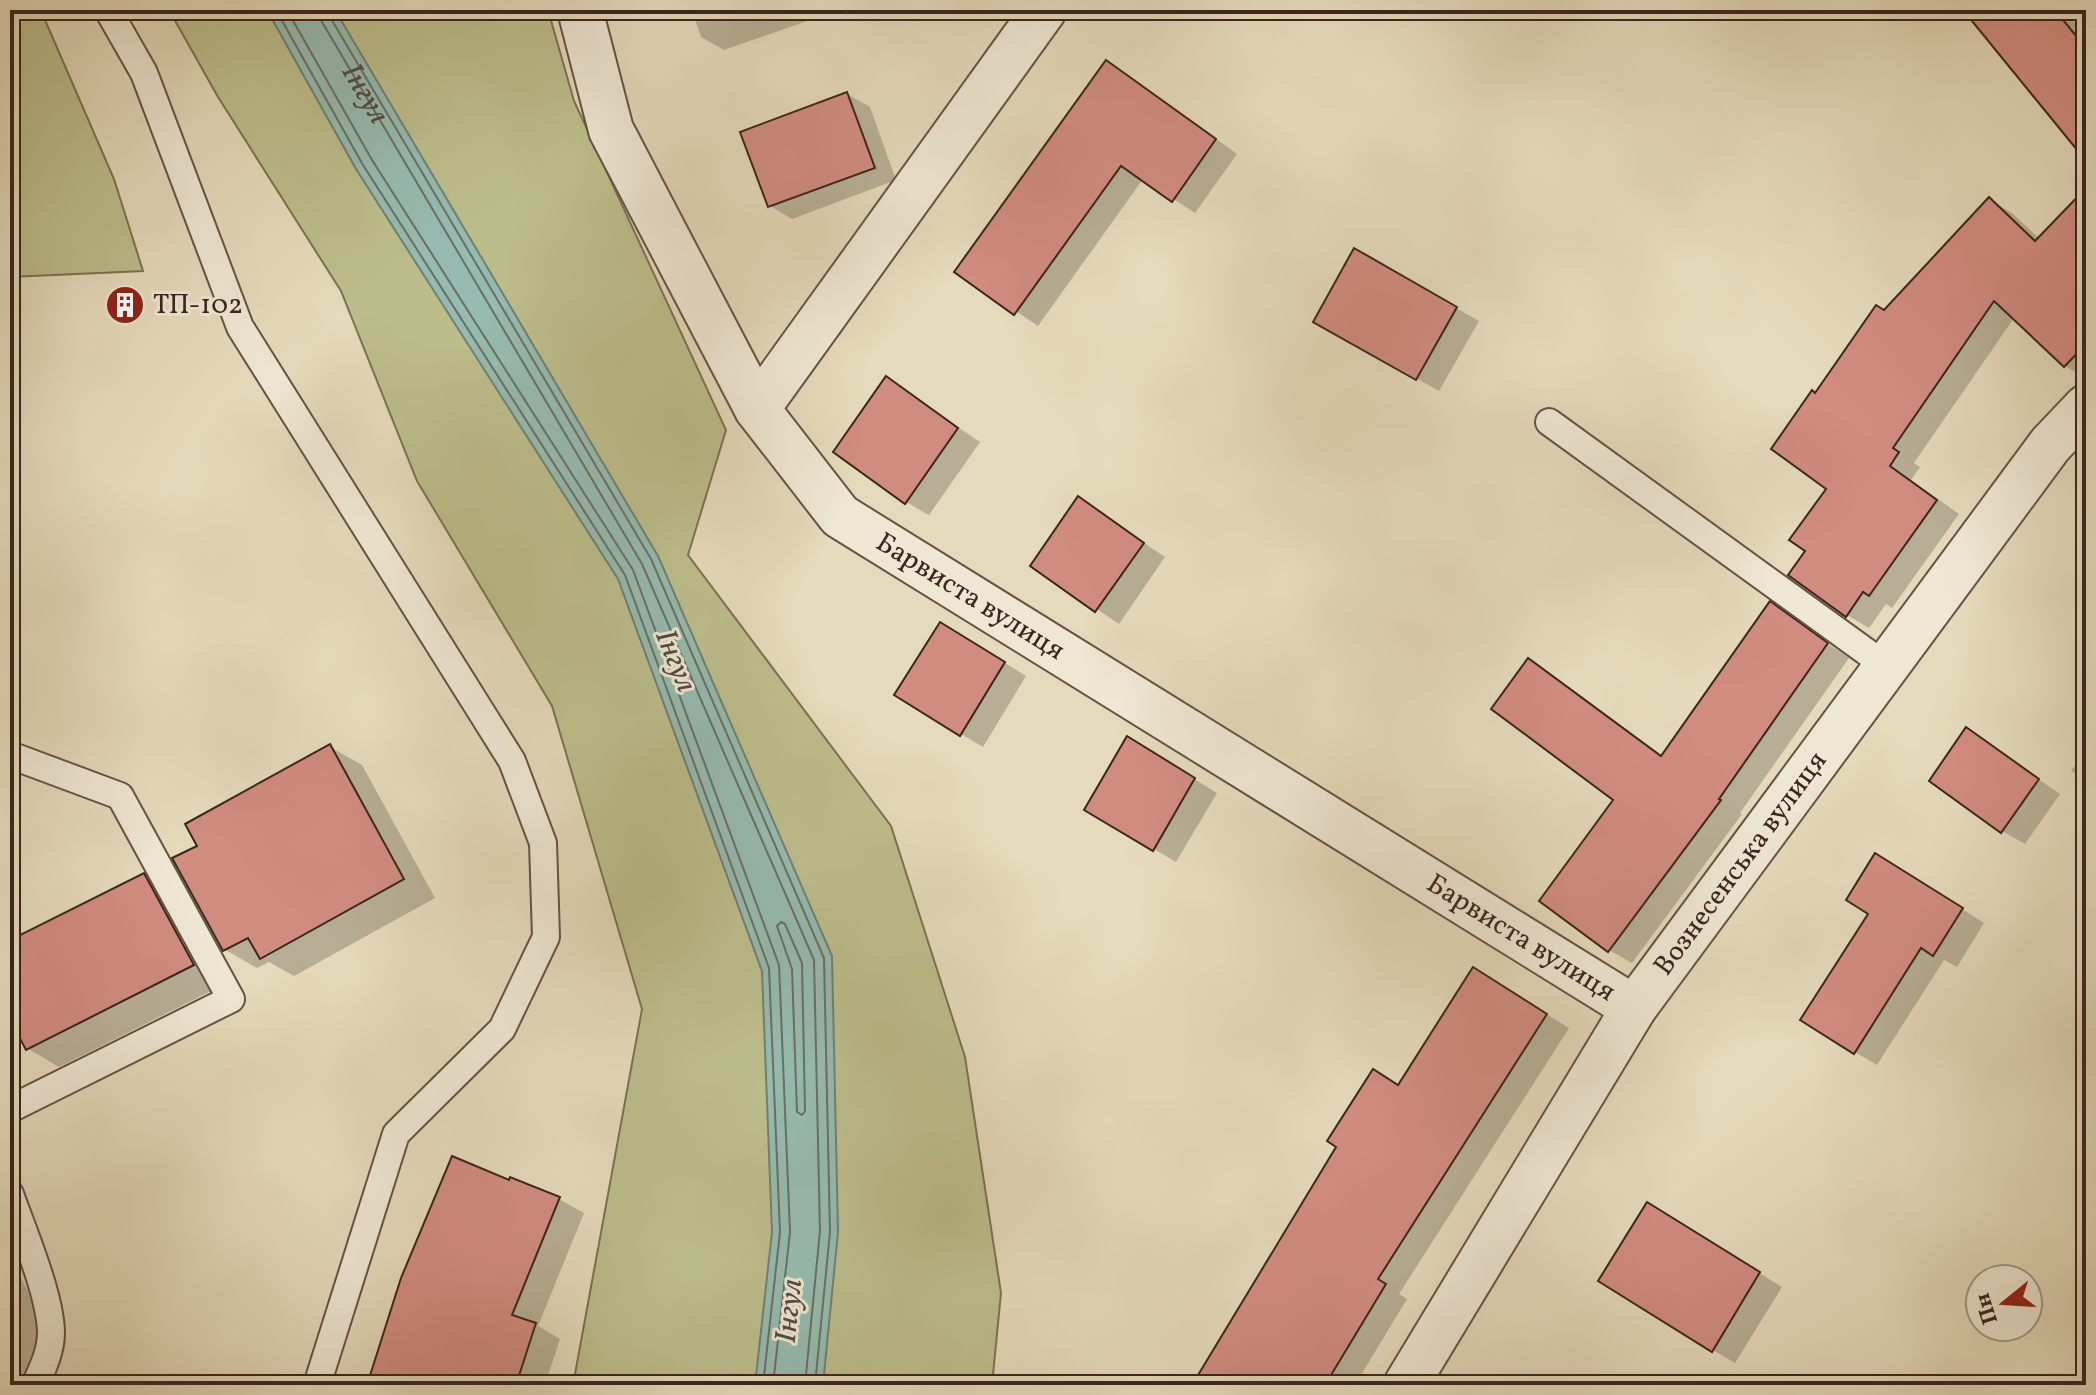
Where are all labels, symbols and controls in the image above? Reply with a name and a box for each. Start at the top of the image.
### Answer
water label: Інгул [330,56,399,132]
building icon: ТП-102 [104,284,146,326]
place label: ТП-102 [153,286,243,325]
street label: Барвиста вулиця [868,523,1072,670]
water label: Інгул [644,623,706,699]
street label: Вознесенська вулиця [1645,744,1837,984]
street label: Барвиста вулиця [1419,865,1623,1011]
north arrow [1964,1263,2044,1343]
water label: Інгул [766,1277,814,1345]
text: Пн [1968,1289,2007,1328]

